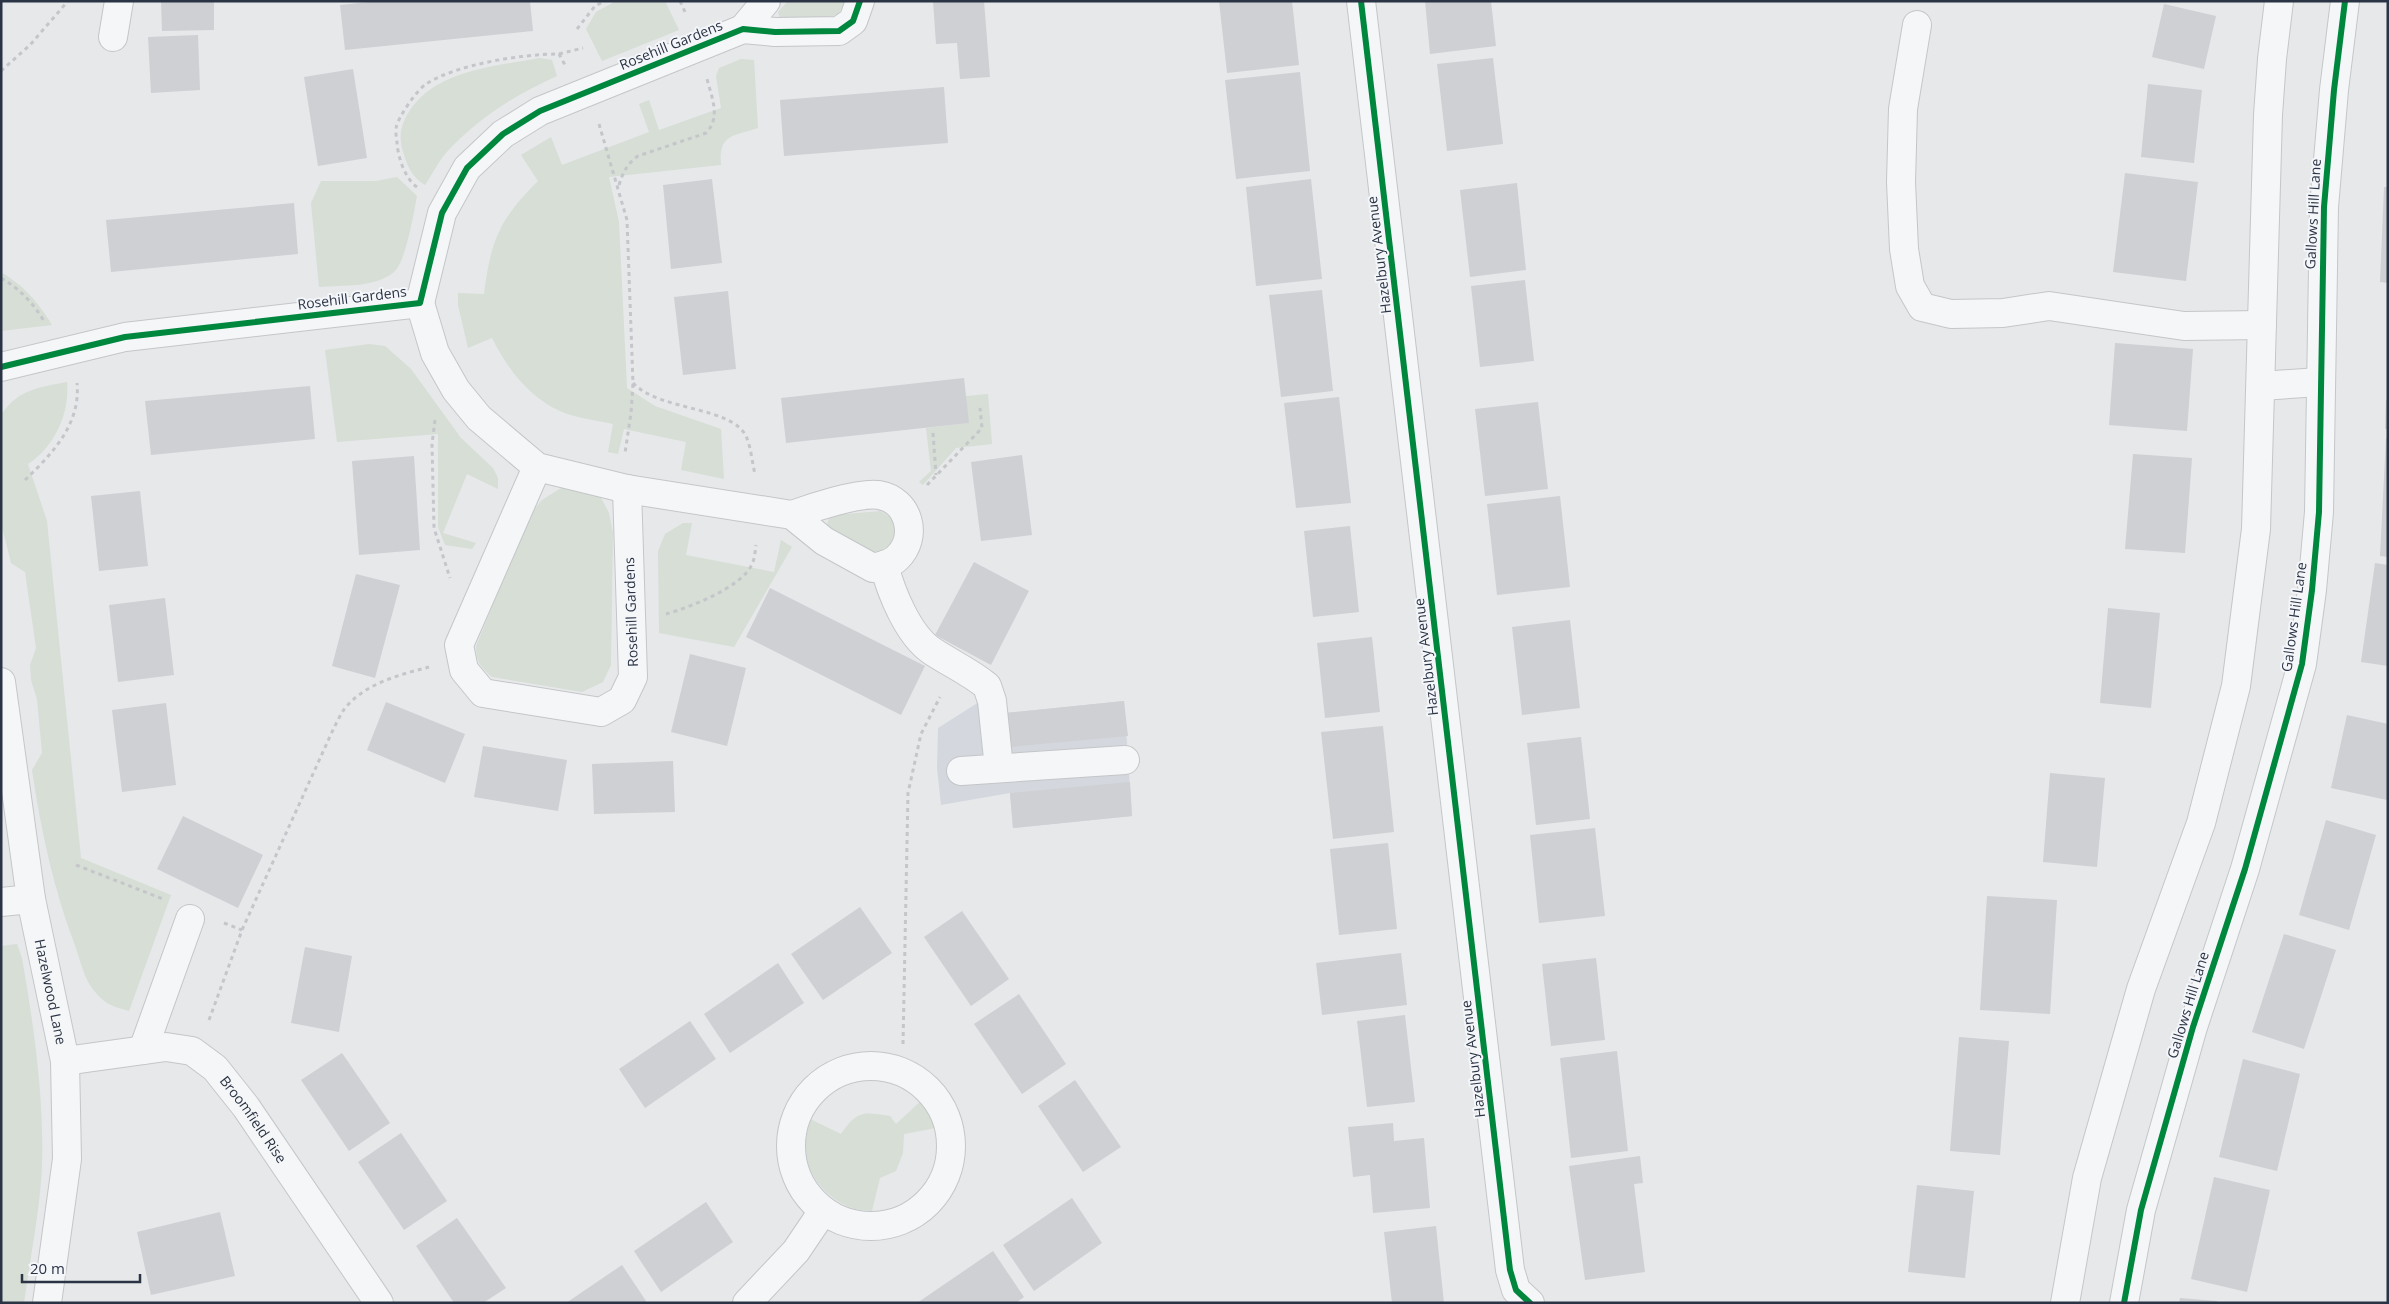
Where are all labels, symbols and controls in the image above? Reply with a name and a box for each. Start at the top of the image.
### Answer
street label: Rosehill Gardens [616,15,726,74]
street label: Gallows Hill Lane [2300,158,2325,270]
street label: Hazelbury Avenue [1362,195,1395,315]
street label: Rosehill Gardens [296,281,408,314]
street label: Rosehill Gardens [619,557,642,667]
street label: Gallows Hill Lane [2276,561,2311,673]
street label: Hazelbury Avenue [1409,597,1442,717]
street label: Hazelwood Lane [31,937,71,1047]
street label: Gallows Hill Lane [2162,949,2213,1061]
street label: Hazelbury Avenue [1456,999,1489,1119]
street label: Broomfield Rise [216,1072,291,1167]
scale bar [22,1252,140,1284]
text: 20 m [30,1258,65,1278]

